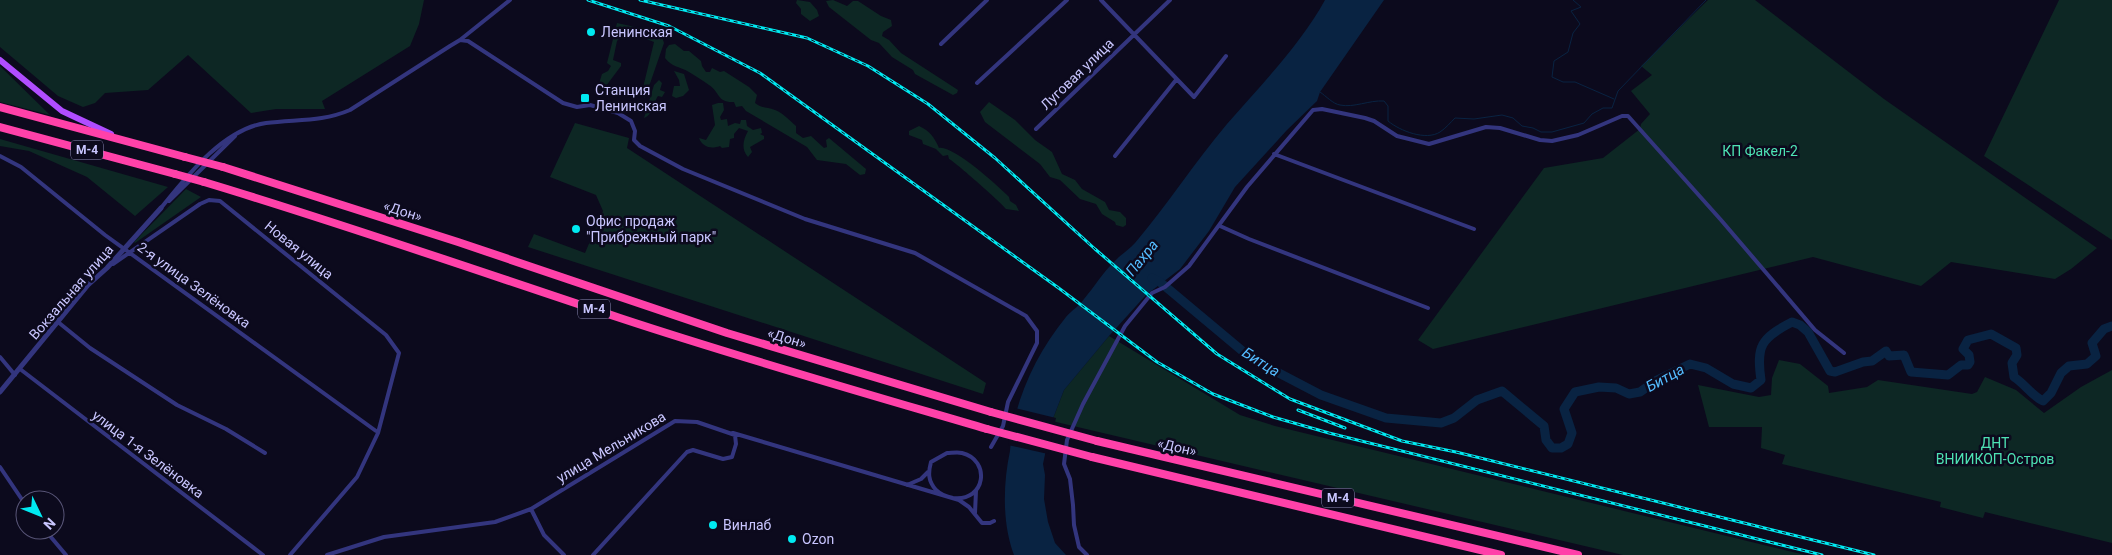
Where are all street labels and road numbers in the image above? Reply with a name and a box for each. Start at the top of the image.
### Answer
street label: Луговая улица [1037,35,1117,113]
road number: М-4 [71,140,103,160]
street label: «Дон» [382,197,425,225]
street label: Новая улица [262,218,336,282]
street label: 2-я улица Зелёновка [135,239,253,331]
street label: Вокзальная улица [26,241,116,343]
road number: М-4 [578,300,610,318]
street label: «Дон» [766,325,809,352]
street label: улица 1-я Зелёновка [89,407,207,501]
street label: улица Мельникова [554,408,668,486]
street label: «Дон» [1156,435,1199,459]
road number: М-4 [1322,488,1354,508]

